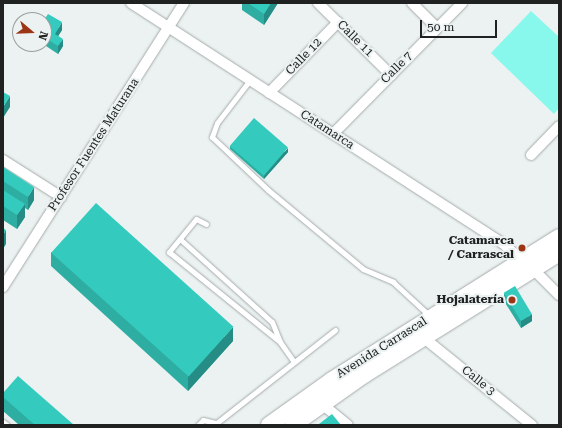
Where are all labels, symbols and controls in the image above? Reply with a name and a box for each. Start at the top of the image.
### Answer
north arrow [12,12,52,52]
scale bar [422,12,499,38]
street label: Calle 11 [334,18,376,60]
text: 50 m [427,20,454,34]
text: N [35,30,50,42]
street label: Calle 12 [283,36,325,78]
street label: Calle 7 [378,49,416,87]
street label: Profesor Fuentes Maturana [45,76,143,214]
street label: Catamarca [297,107,357,153]
place label: Catamarca / Carrascal [448,234,514,262]
marker: Catamarca / Carrascal [517,243,527,253]
place label: Hojalatería [436,293,504,307]
marker: Hojalatería [507,295,517,305]
street label: Avenida Carrascal [334,314,430,382]
street label: Calle 3 [458,363,498,399]

